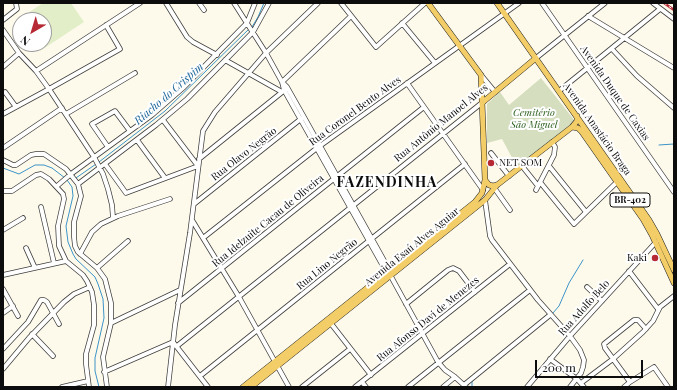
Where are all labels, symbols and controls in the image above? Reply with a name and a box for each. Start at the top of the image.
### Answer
north arrow [12,12,52,52]
text: N [17,33,33,49]
street label: Avenida Duque de Caxias [578,43,652,143]
water label: Riacho do Crispim [132,60,206,128]
street label: Rua Coronel Bento Alves [307,74,403,148]
street label: Avenida Anastácio Braga [561,80,633,178]
street label: Rua Antônio Manoel Alves [392,82,490,164]
park label: Cemitério São Miguel [510,107,558,130]
street label: Rua Olavo Negrão [209,125,279,183]
place label: NET SOM [499,157,542,169]
marker: NET SOM [486,158,496,168]
street label: Rua Idelzuite Cacau de Oliveira [210,172,326,270]
district label: FAZENDINHA [337,175,437,191]
road number: BR-402 [610,193,650,207]
street label: Avenida Esaú Alves Aguiar [362,205,462,289]
street label: Rua Lino Negrão [294,236,360,292]
place label: Kaki [627,252,647,264]
marker: Kaki [650,253,660,263]
street label: Rua Afonso Davi de Menezes [375,274,481,364]
street label: Rua Adolfo Belo [556,278,612,338]
scale bar [537,352,645,378]
text: 200 m [542,359,576,375]

